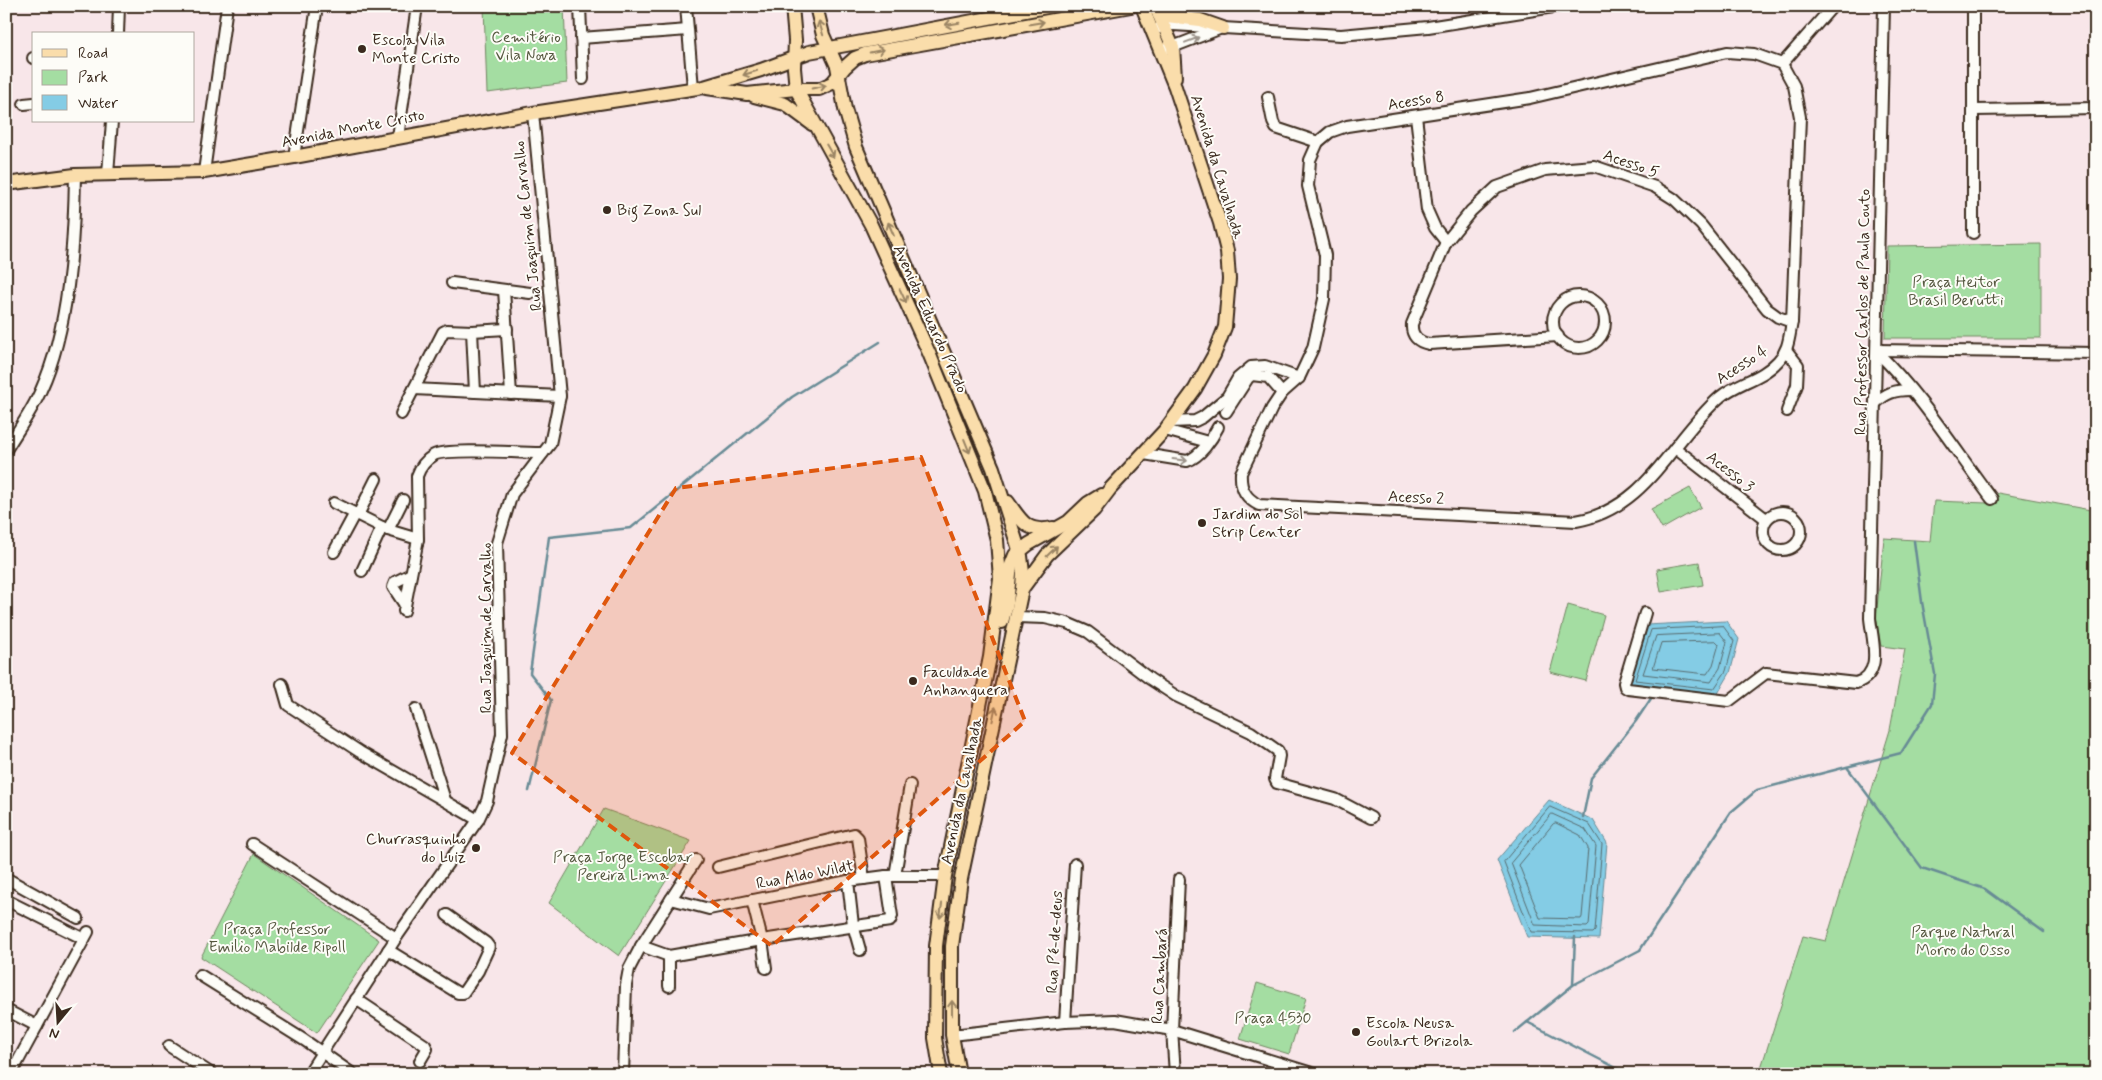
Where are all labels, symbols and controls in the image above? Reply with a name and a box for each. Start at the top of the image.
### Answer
one-way arrow [1029,18,1045,28]
one-way arrow [816,20,826,36]
one-way arrow [945,20,961,30]
park label: Cemitério Vila Nova [491,27,561,66]
place label: Escola Vila Monte Cristo [372,30,460,69]
legend [32,32,195,122]
one-way arrow [1183,35,1199,44]
marker: Escola Vila Monte Cristo [356,43,368,55]
text: Road [78,44,108,64]
one-way arrow [869,46,885,55]
text: Park [78,68,108,88]
one-way arrow [742,69,758,79]
one-way arrow [811,82,827,92]
street label: Acesso 8 [1386,86,1446,116]
street label: Avenida da Cavalhada [1185,92,1249,242]
text: Water [78,94,118,114]
street label: Avenida Monte Cristo [280,105,427,153]
street label: Rua Joaquim de Carvalho [509,140,547,312]
one-way arrow [825,144,835,158]
street label: Acesso 5 [1600,145,1662,183]
street label: Rua Professor Carlos de Paula Couto [1850,189,1876,435]
place label: Big Zona Sul [617,200,701,222]
marker: Big Zona Sul [601,204,613,216]
one-way arrow [885,222,895,237]
street label: Avenida Eduardo Prado [888,242,972,397]
park label: Praça Heitor Brasil Berutti [1908,272,2004,311]
one-way arrow [899,288,909,303]
street label: Acesso 4 [1712,341,1772,389]
one-way arrow [962,438,972,453]
street label: Acesso 3 [1702,447,1758,497]
one-way arrow [1171,455,1187,465]
street label: Acesso 2 [1387,486,1445,510]
place label: Jardim do Sol Strip Center [1212,504,1303,543]
marker: Jardim do Sol Strip Center [1196,517,1208,529]
street label: Rua Joaquim de Carvalho [476,543,497,713]
one-way arrow [1046,545,1058,557]
place label: Faculdade Anhanguera [923,662,1008,701]
marker: Faculdade Anhanguera [907,675,919,687]
one-way arrow [990,707,1000,723]
street label: Avenida da Cavalhada [936,715,988,866]
place label: Churrasquinho do Luiz [366,829,466,868]
marker: Churrasquinho do Luiz [470,842,482,854]
park label: Praça Jorge Escobar Pereira Lima [553,847,693,886]
street label: Rua Aldo Wildt [754,855,856,895]
street label: Rua Pé-de-deus [1042,890,1068,994]
one-way arrow [936,902,946,918]
park label: Praça Professor Emilio Mabilde Ripoll [208,919,346,958]
park label: Parque Natural Morro do Osso [1911,922,2015,961]
street label: Rua Cambará [1147,927,1173,1025]
north arrow [32,998,82,1048]
one-way arrow [947,1000,957,1016]
park label: Praça 4530 [1235,1008,1311,1029]
place label: Escola Neusa Goulart Brizola [1366,1013,1473,1052]
text: N [47,1023,62,1043]
marker: Escola Neusa Goulart Brizola [1350,1026,1362,1038]

